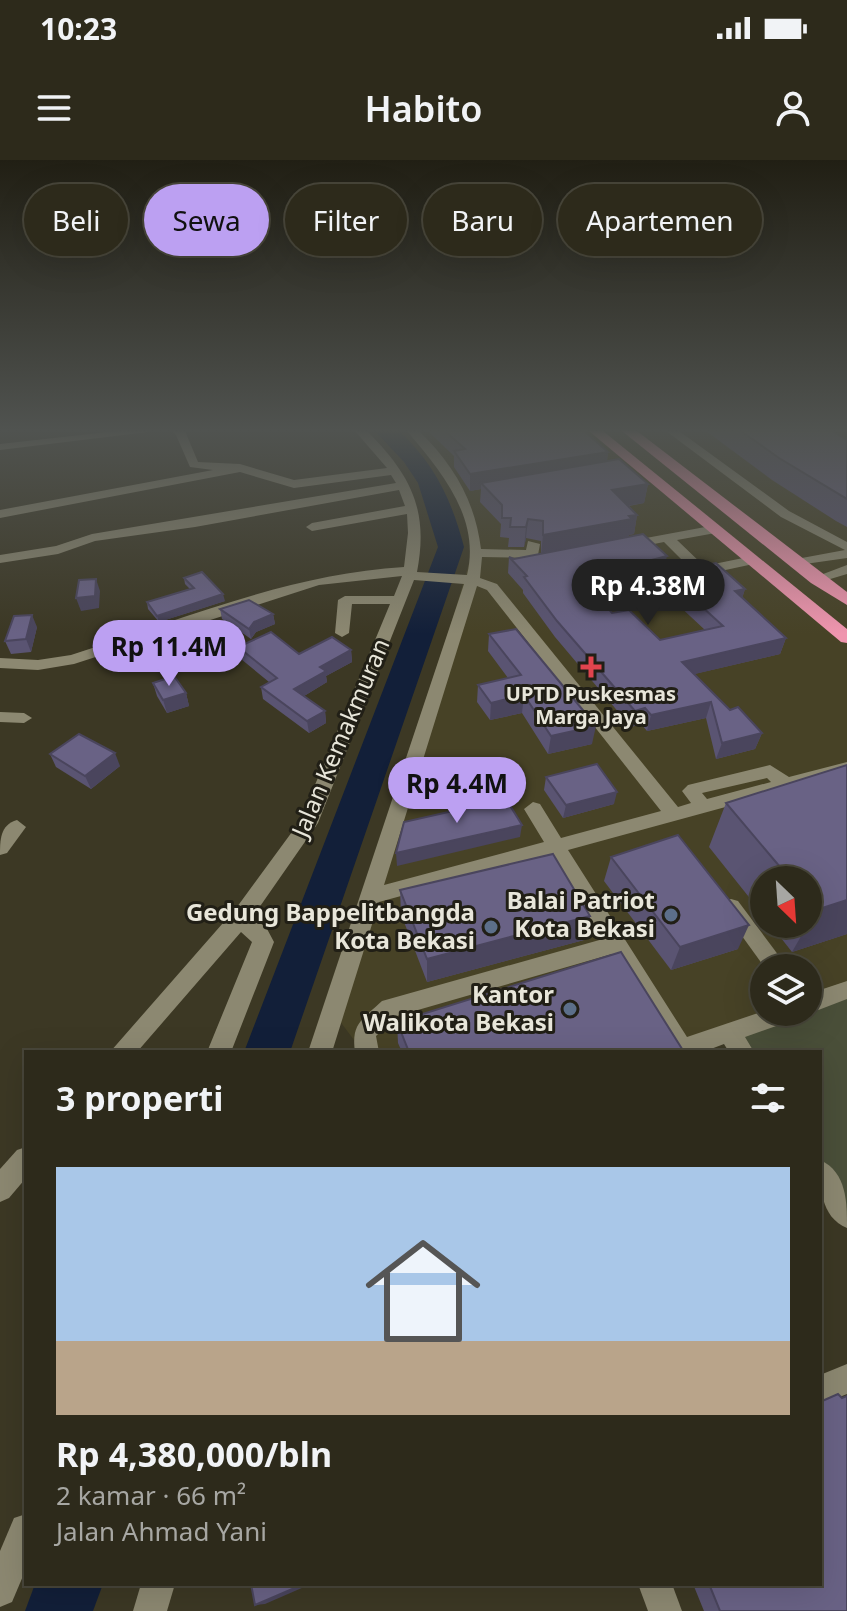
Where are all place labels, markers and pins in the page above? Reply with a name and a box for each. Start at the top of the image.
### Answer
pin: Rp 4.38M [565,559,731,627]
pin: Rp 11.4M [86,620,252,688]
marker: UPTD Puskesmas Marga Jaya [580,656,602,678]
place label: UPTD Puskesmas Marga Jaya [506,680,676,730]
pin: Rp 4.4M [383,757,531,825]
place label: Balai Patriot Kota Bekasi [507,883,655,944]
place label: Gedung Bappelitbangda Kota Bekasi [186,895,475,956]
marker: Balai Patriot Kota Bekasi [662,906,680,924]
marker: Gedung Bappelitbangda Kota Bekasi [482,918,500,936]
place label: Kantor Walikota Bekasi [363,977,554,1038]
marker: Kantor Walikota Bekasi [561,1000,579,1018]

